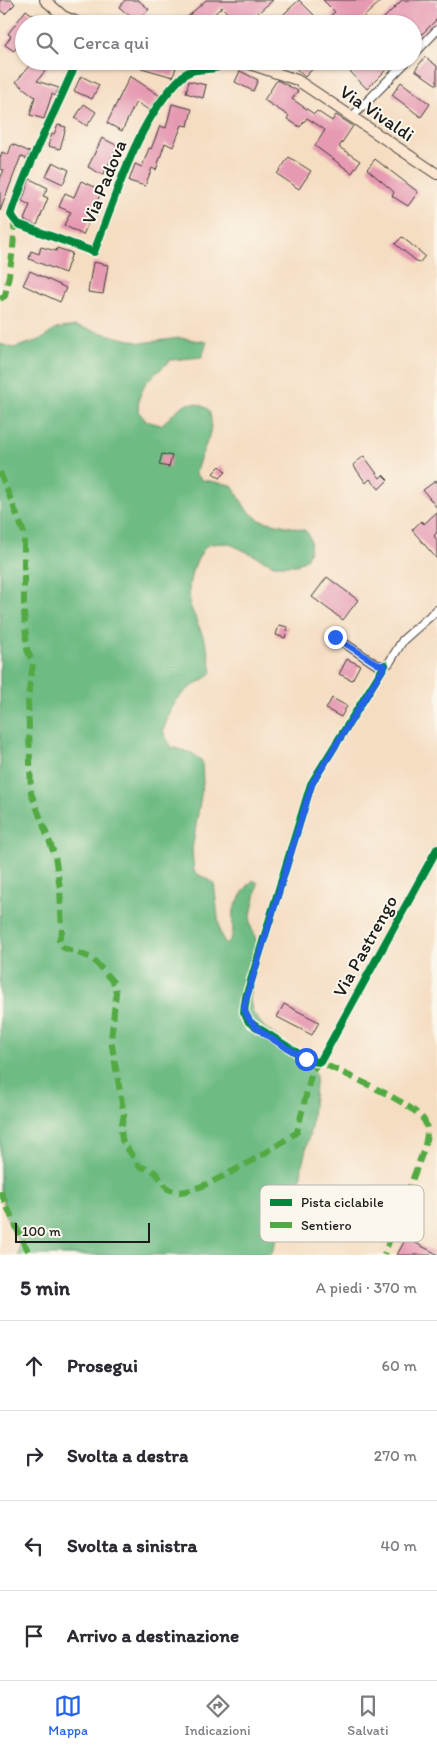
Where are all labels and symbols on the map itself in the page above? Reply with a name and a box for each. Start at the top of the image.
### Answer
street label: Via Vivaldi [335,80,419,146]
street label: Via Padova [77,137,131,227]
route end [324,626,347,649]
street label: Via Pastrengo [328,891,402,1001]
route start [295,1048,318,1071]
legend [260,1185,424,1242]
text: Pista ciclabile [301,1194,384,1211]
text: Sentiero [301,1217,352,1234]
scale bar [15,1220,150,1243]

